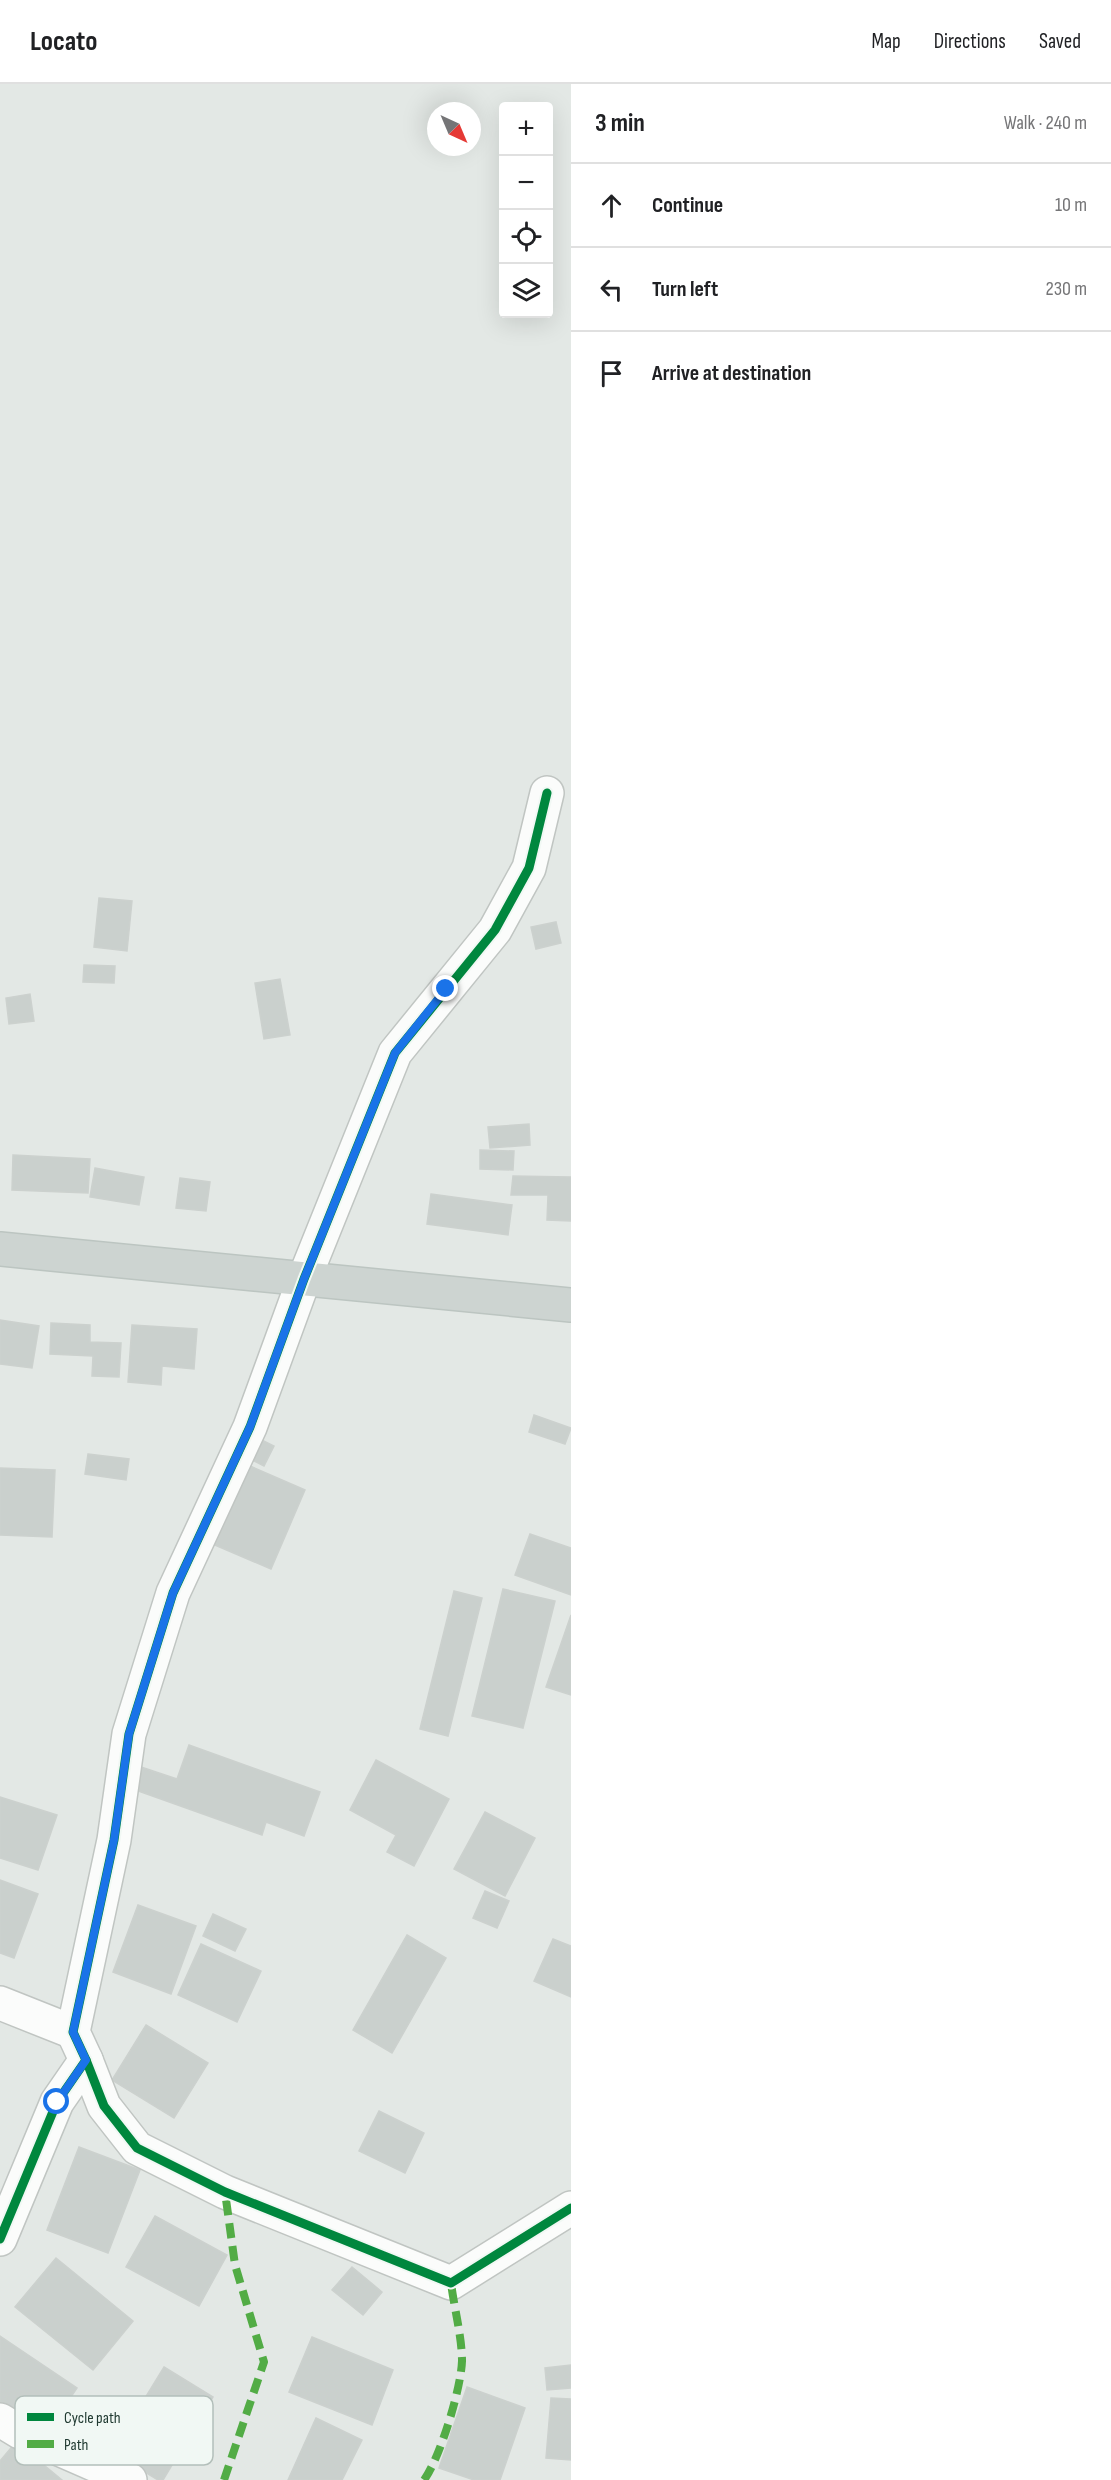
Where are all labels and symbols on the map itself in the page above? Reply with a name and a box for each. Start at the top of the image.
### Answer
north arrow [427,102,481,156]
route end [432,975,458,1001]
route start [43,2088,69,2114]
legend [15,2396,213,2465]
text: Cycle path [64,2409,121,2428]
text: Path [64,2436,88,2455]

